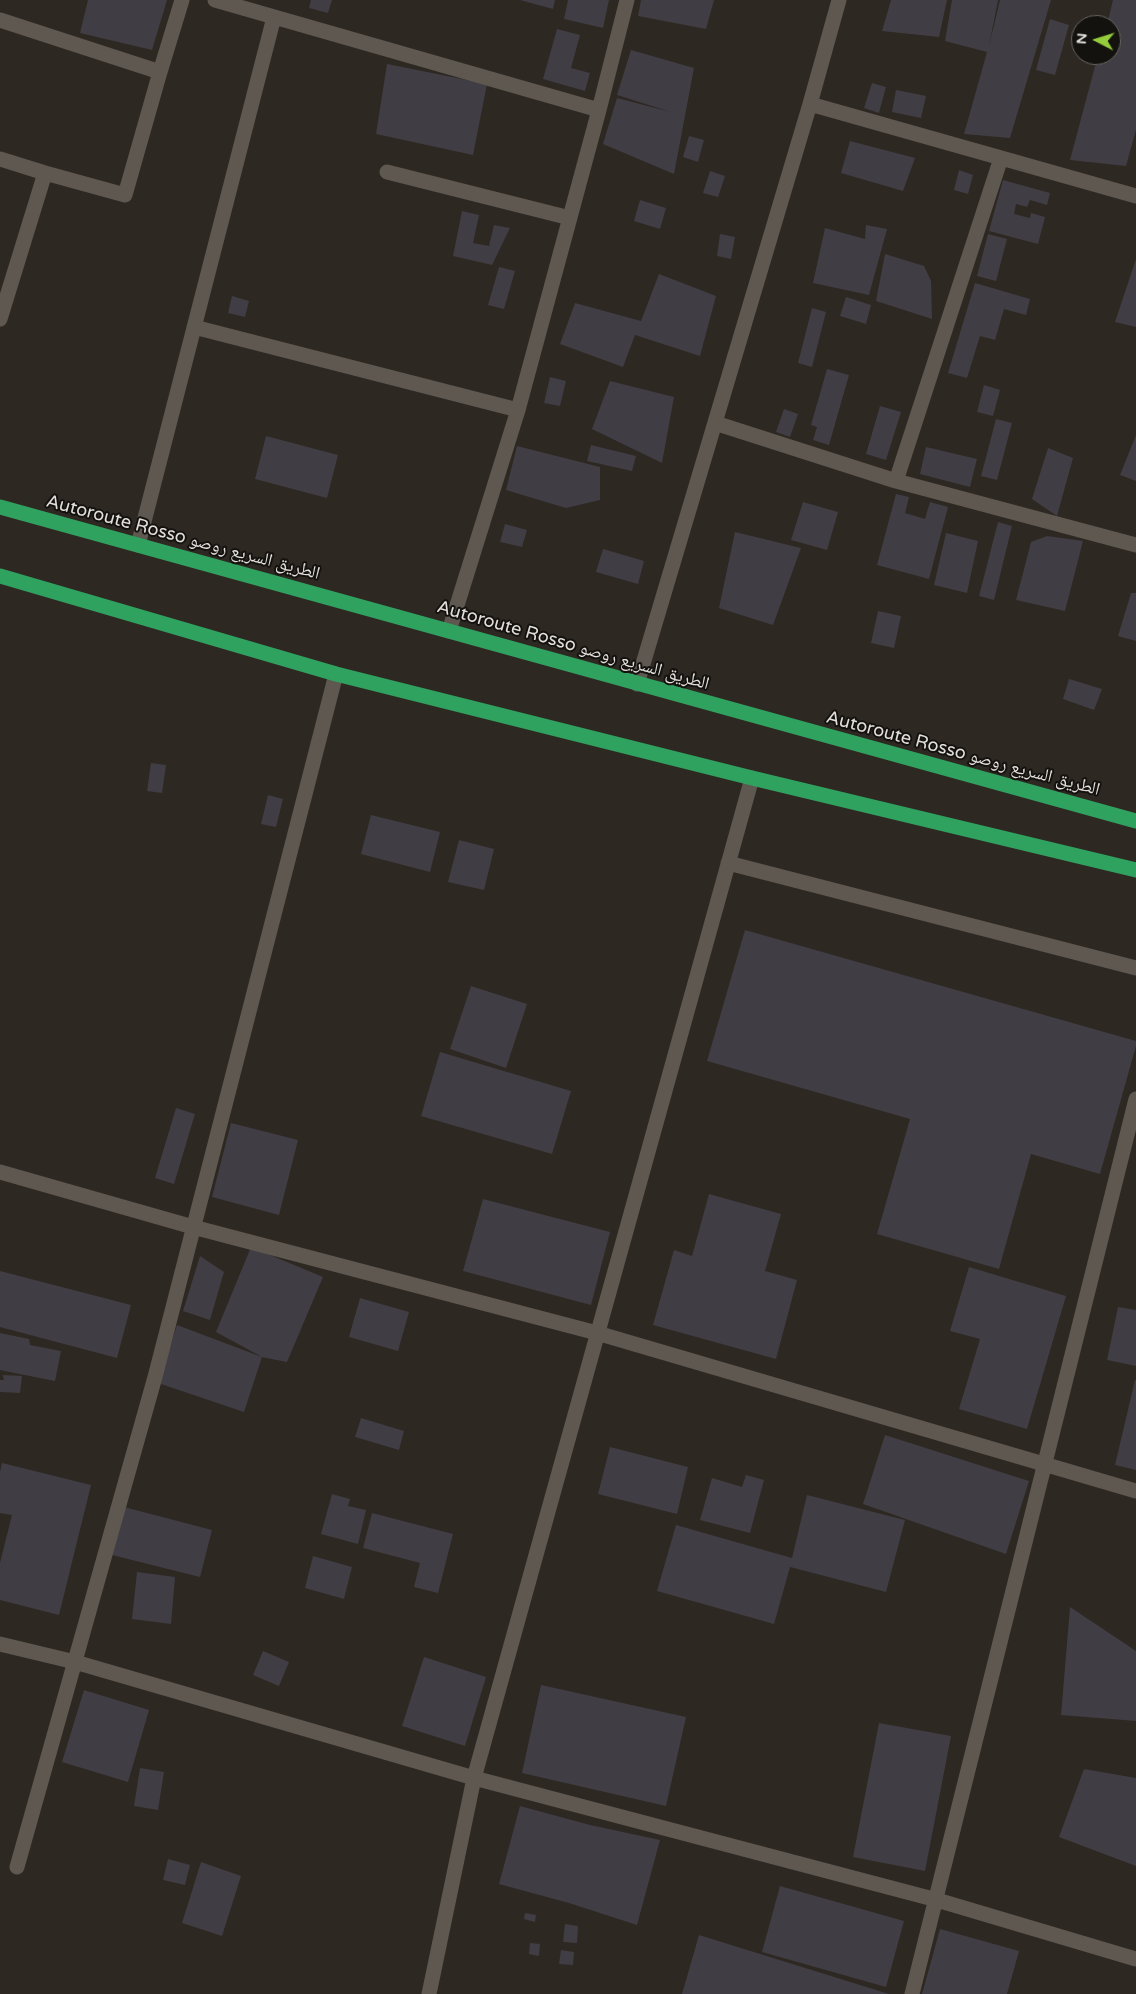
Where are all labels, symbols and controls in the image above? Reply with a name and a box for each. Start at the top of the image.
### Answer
north arrow [1071,15,1121,65]
text: N [1073,32,1091,45]
street label: Autoroute Rosso الطريق السريع روصو [44,491,322,585]
street label: Autoroute Rosso الطريق السريع روصو [434,597,712,695]
street label: Autoroute Rosso الطريق السريع روصو [824,707,1102,801]

